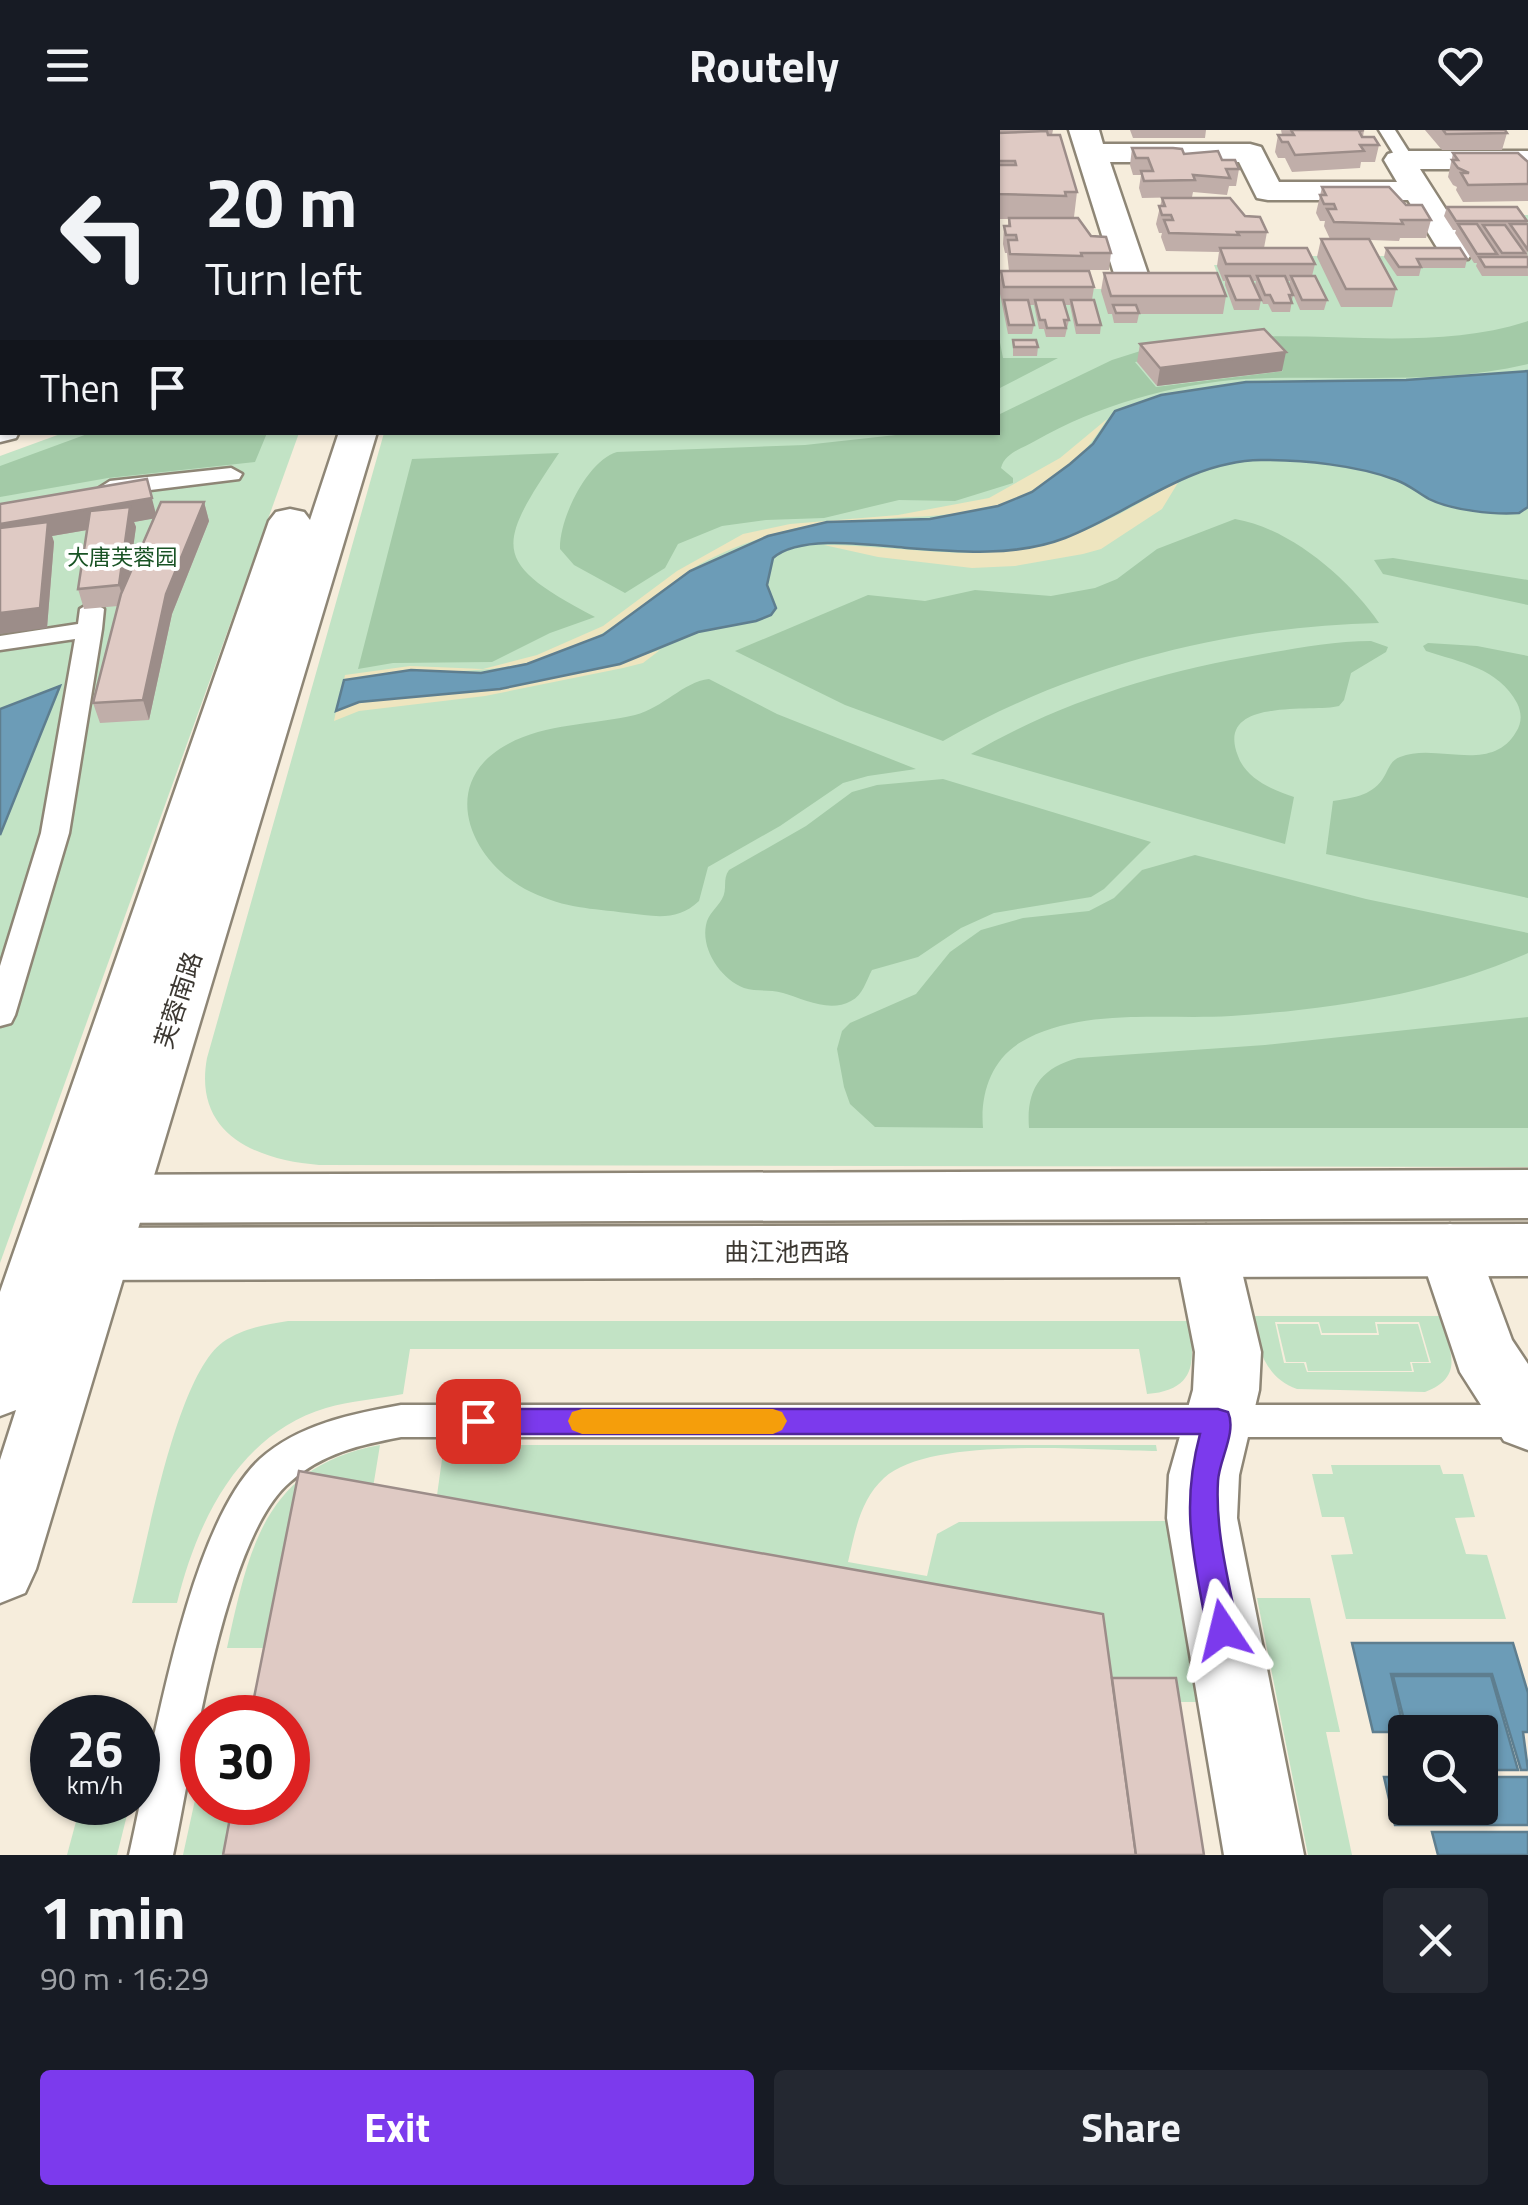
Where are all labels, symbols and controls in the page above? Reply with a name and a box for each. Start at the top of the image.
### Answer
text: Routely [689,31,839,99]
icon: menu [40,38,95,93]
icon: heart [1433,38,1488,93]
text: 20 m [205,148,358,254]
icon: left [40,170,170,300]
text: Turn left [205,244,362,312]
text: Then [40,359,120,417]
icon: arrive [140,360,195,415]
park label: 大唐芙蓉园 [67,540,177,574]
street label: 芙蓉南路 [144,947,212,1053]
street label: 曲江池西路 [724,1233,850,1271]
pin [436,1379,521,1464]
icon: arrive [451,1394,506,1449]
position arrow [1171,1578,1275,1682]
speed limit sign: 30 [180,1695,310,1825]
text: 26 [67,1710,123,1786]
map controls [1388,1715,1498,1825]
button: search [1388,1715,1498,1825]
text: km/h [67,1766,123,1804]
text: 1 min [40,1871,186,1962]
button: close [1383,1888,1488,1993]
text: 90 m · 16:29 [40,1954,209,2002]
button: Exit [40,2070,754,2185]
button: Share [774,2070,1488,2185]

